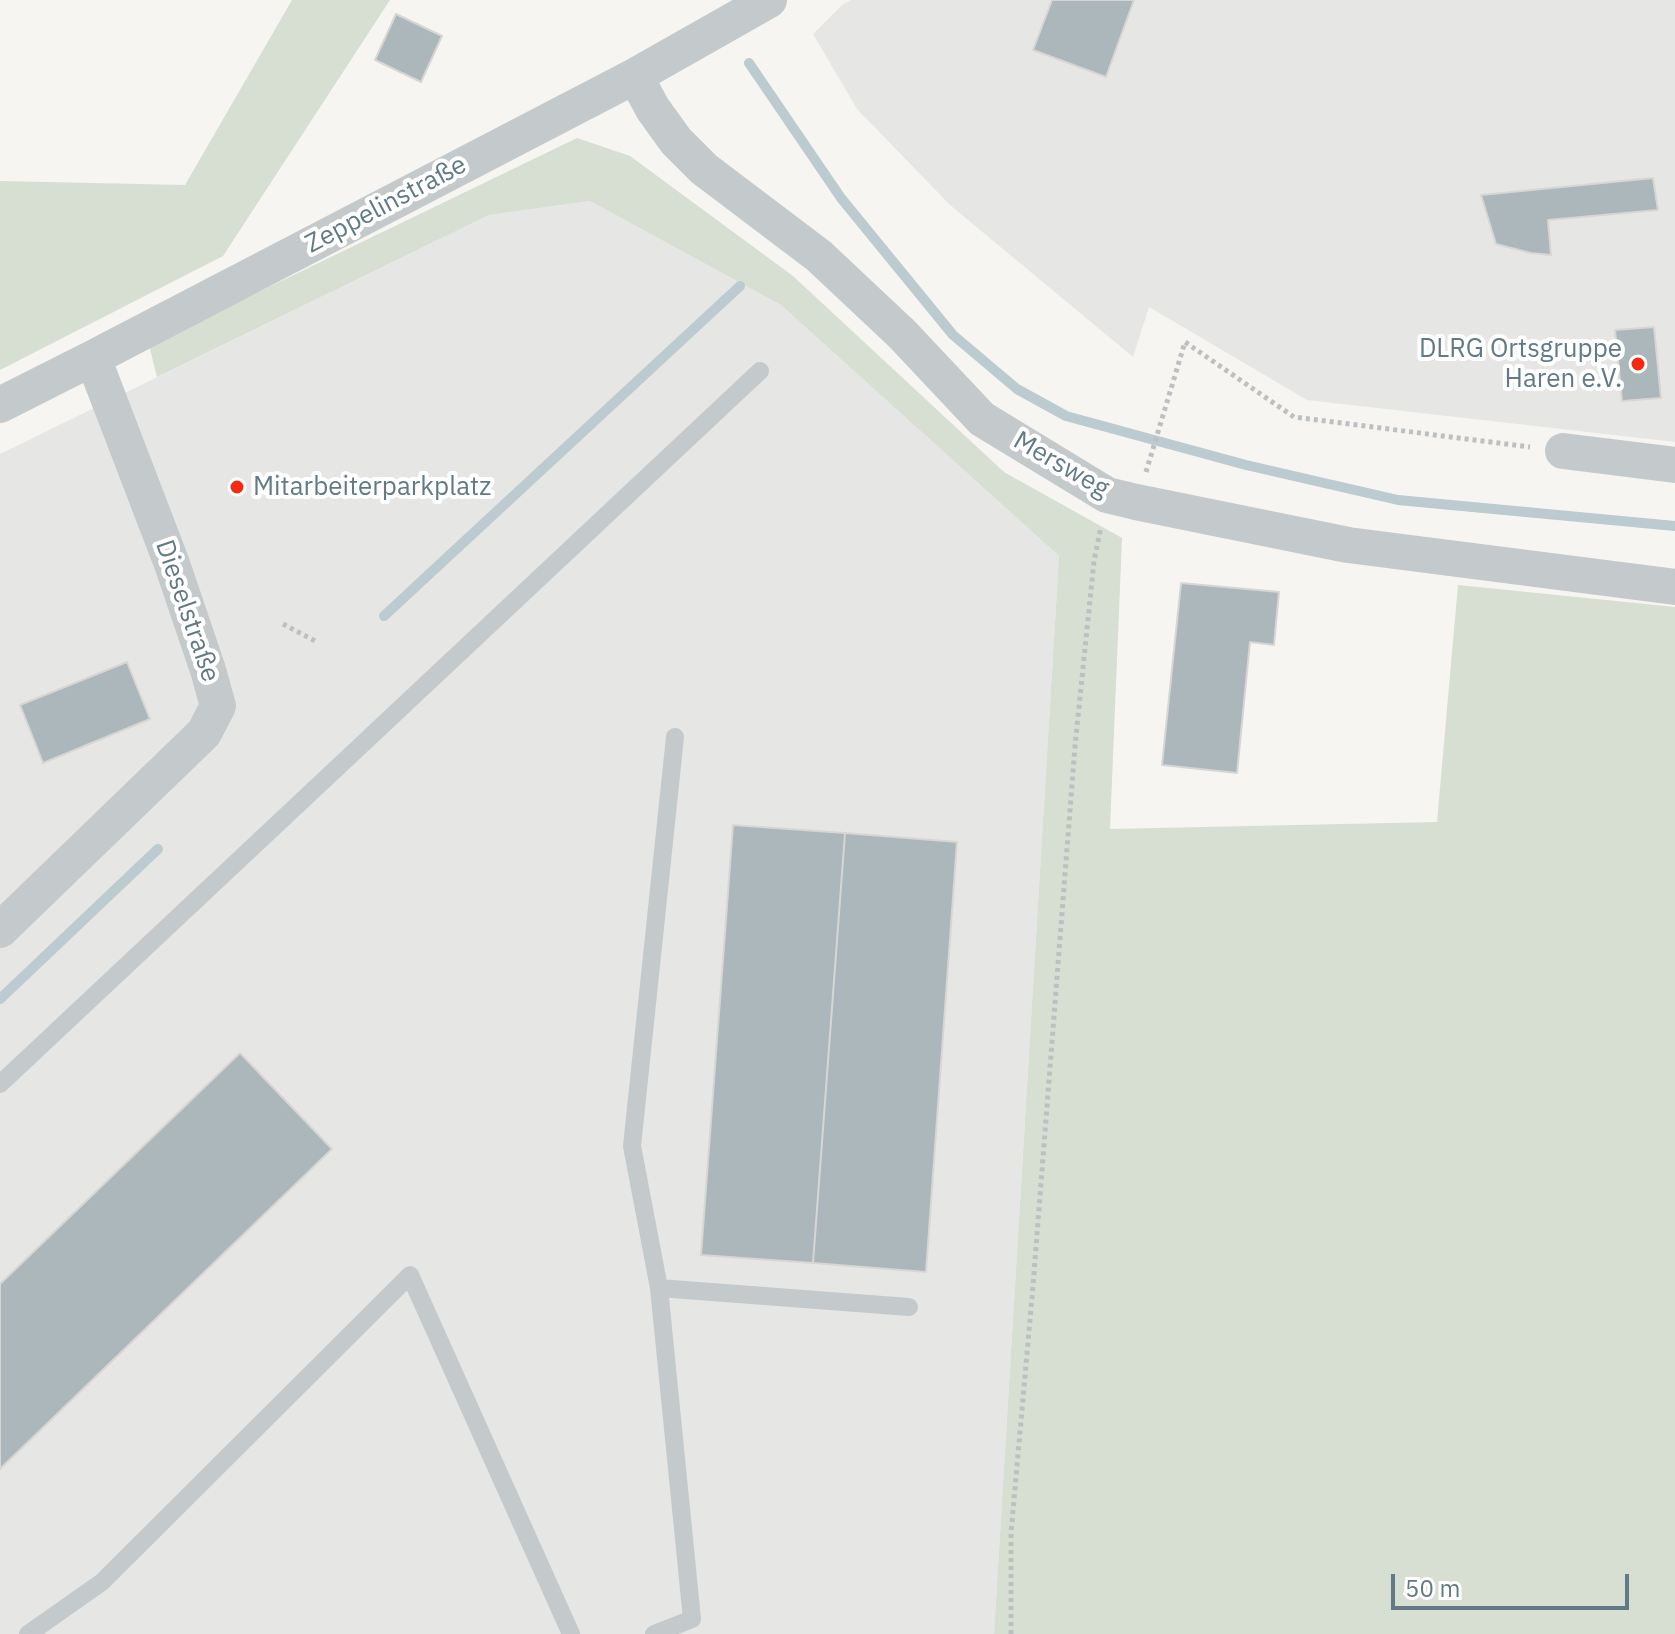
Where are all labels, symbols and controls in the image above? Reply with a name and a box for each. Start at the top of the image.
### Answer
street label: Zeppelinstraße [300,149,472,261]
place label: DLRG Ortsgruppe Haren e.V. [1419,333,1622,394]
marker: DLRG Ortsgruppe Haren e.V. [1629,355,1647,373]
street label: Mersweg [1008,425,1114,505]
place label: Mitarbeiterparkplatz [253,471,491,503]
marker: Mitarbeiterparkplatz [228,478,246,496]
street label: Dieselstraße [148,536,226,686]
scale bar [1395,1558,1633,1608]
text: 50 m [1405,1572,1460,1604]

